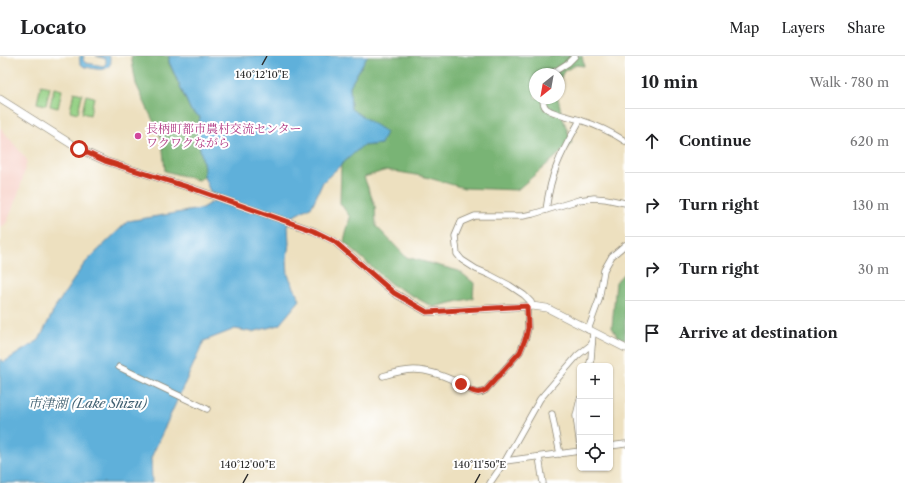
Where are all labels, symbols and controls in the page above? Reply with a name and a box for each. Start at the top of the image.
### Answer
text: Locato [20,16,86,39]
text: Map [729,19,759,37]
text: Layers [781,19,825,37]
text: Share [847,19,885,37]
text: 140°12'10"E [236,68,289,81]
north arrow [529,68,565,104]
text: 10 min [641,72,698,92]
text: Walk · 780 m [809,74,889,90]
place label: 長柄町都市農村交流センター ワクワクながら [146,121,302,150]
icon: ahead [641,130,663,152]
marker: 長柄町都市農村交流センター ワクワクながら [133,131,143,141]
text: Continue [679,131,751,150]
text: 620 m [850,133,889,149]
route start [70,140,88,158]
icon: right [641,194,663,216]
text: Turn right [679,195,759,214]
text: 130 m [853,197,889,213]
icon: right [641,258,663,280]
text: Turn right [679,259,759,278]
text: 30 m [858,261,889,277]
icon: arrive [641,322,663,344]
text: Arrive at destination [679,323,838,342]
map controls [577,363,613,471]
button: + [577,363,613,399]
route end [452,375,470,393]
water label: 市津湖 (Lake Shizu) [28,395,148,411]
button: − [577,399,613,435]
button: locate [577,435,613,471]
text: 140°12'00"E [220,458,276,471]
text: 140°11'50"E [454,458,506,471]

